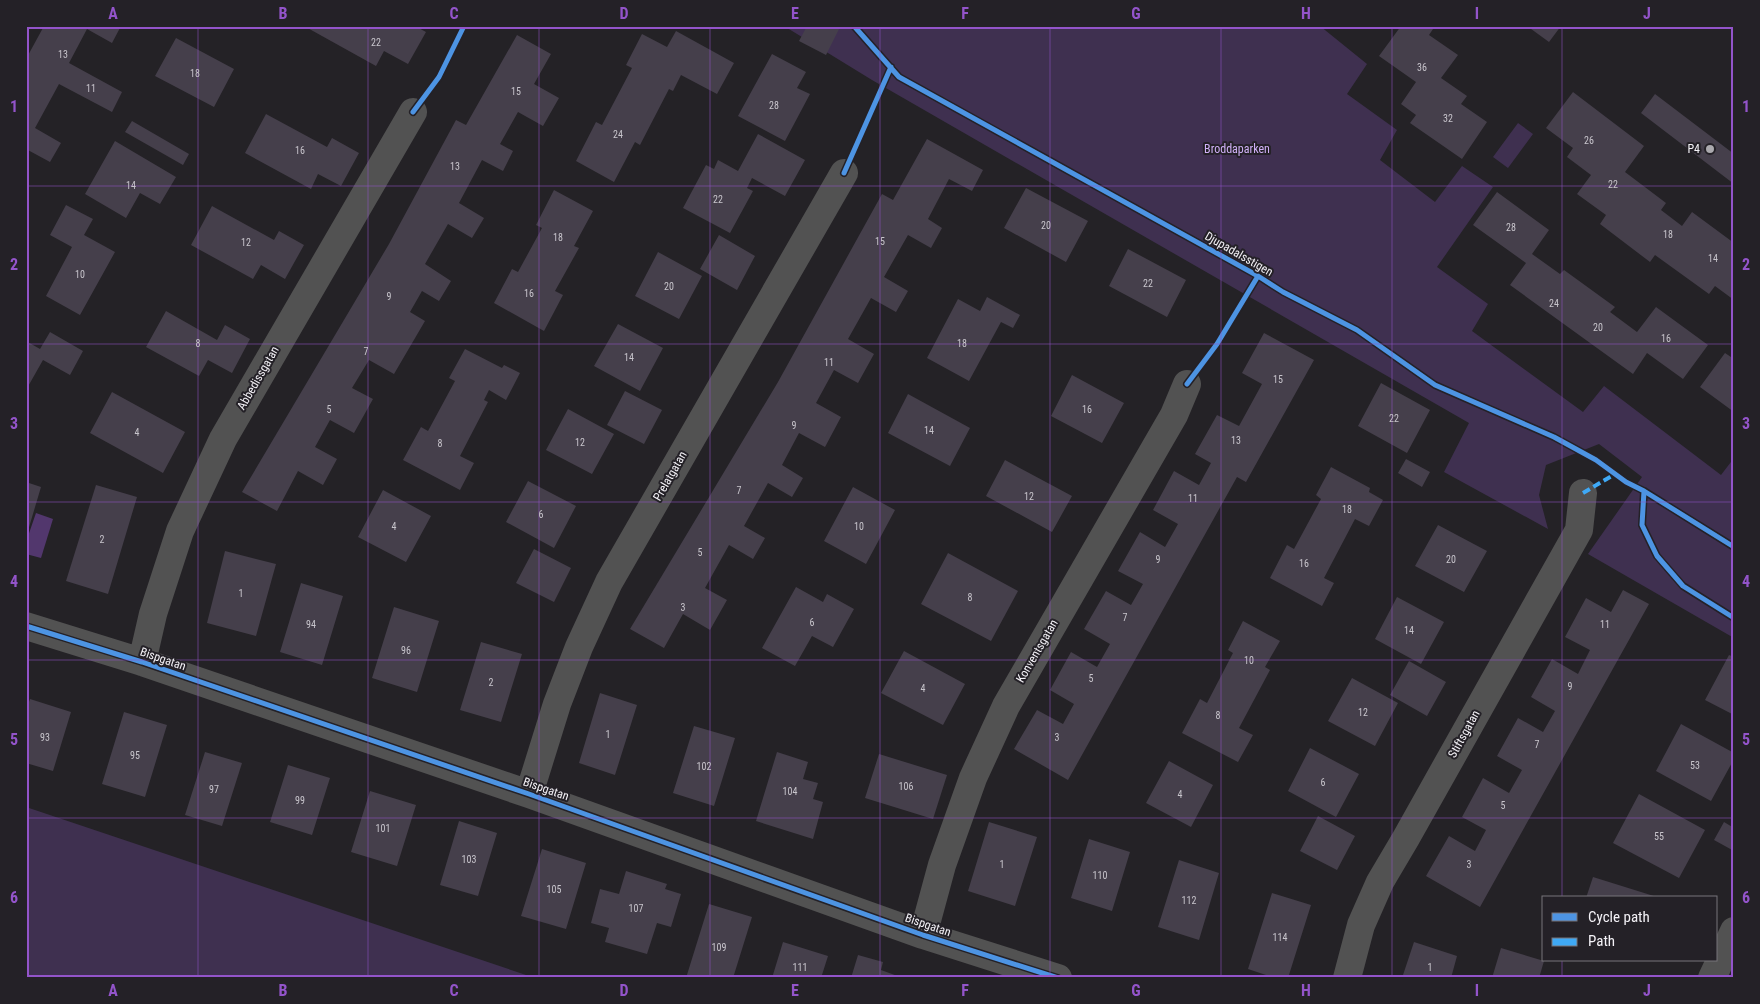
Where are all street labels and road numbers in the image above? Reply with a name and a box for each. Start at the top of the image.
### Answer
street label: Djupadalsstigen [1203,229,1276,279]
street label: Abbedissgatan [234,344,282,412]
street label: Prelatgatan [650,449,690,503]
street label: Konventsgatan [1013,617,1061,685]
street label: Bispgatan [138,645,188,673]
street label: Stiftsgatan [1445,708,1483,760]
street label: Bispgatan [521,775,571,803]
street label: Bispgatan [903,911,953,939]

